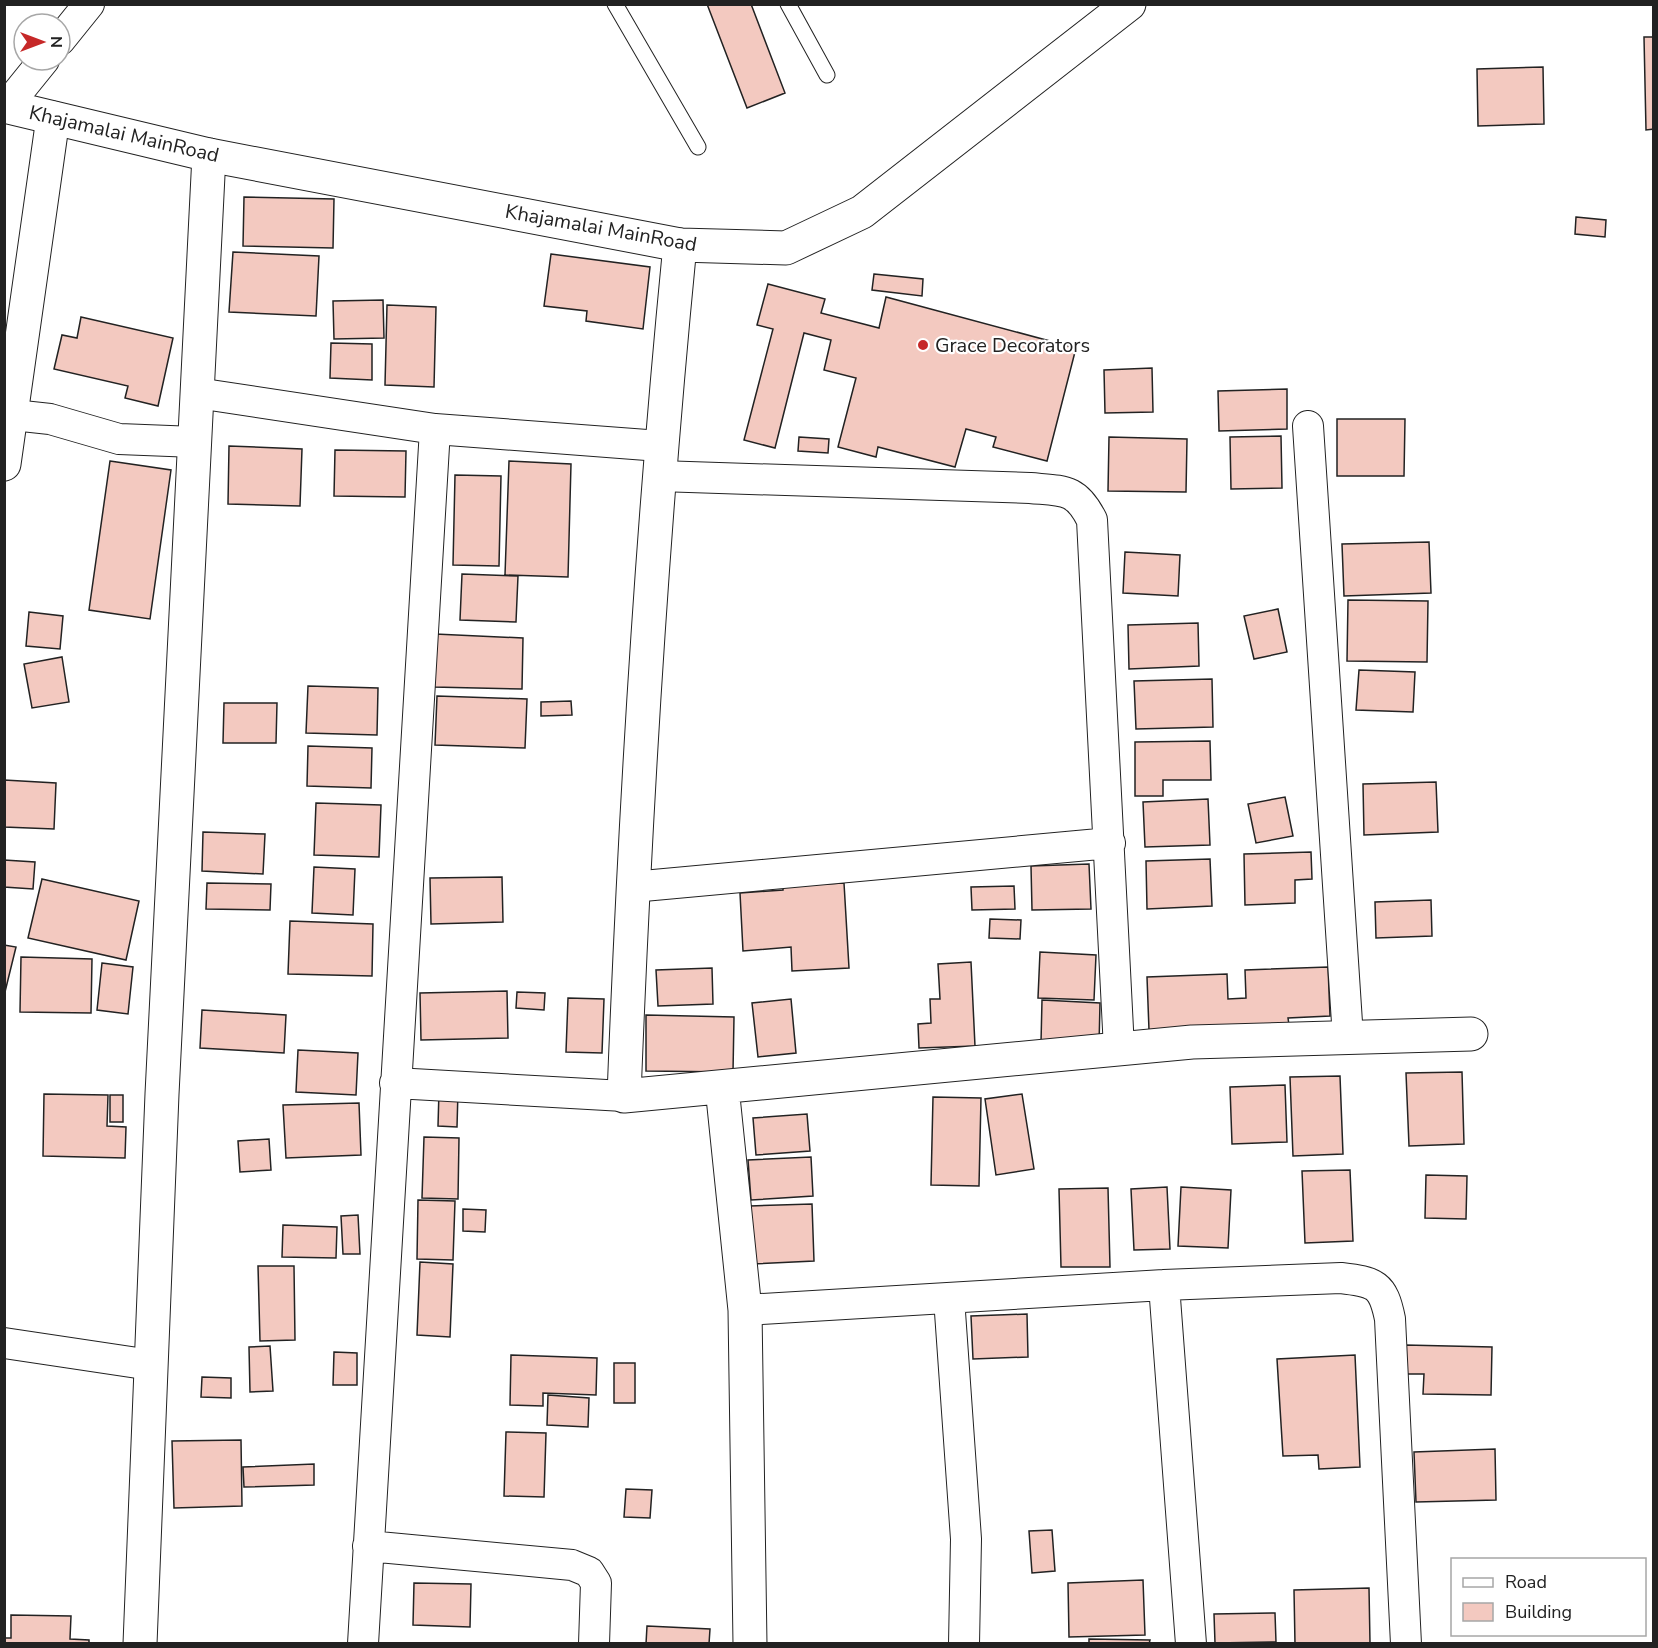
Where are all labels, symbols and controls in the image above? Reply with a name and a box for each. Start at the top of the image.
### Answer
north arrow [12,12,72,72]
text: N [45,36,67,48]
street label: Khajamalai MainRoad [26,99,222,169]
street label: Khajamalai MainRoad [503,198,699,258]
place label: Grace Decorators [935,332,1090,359]
marker: Grace Decorators [916,338,930,352]
legend [1451,1558,1646,1636]
text: Road [1505,1570,1547,1594]
text: Building [1505,1600,1572,1624]

